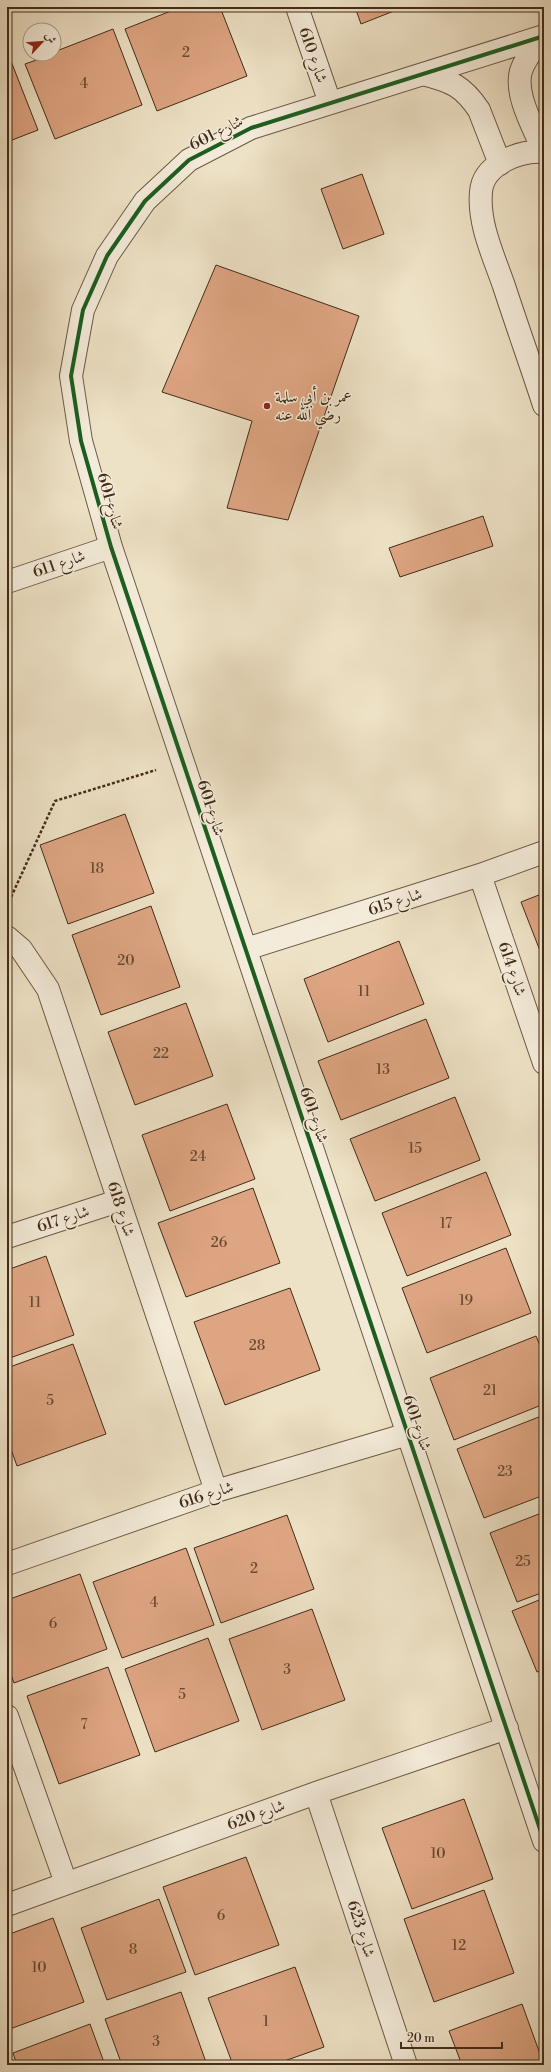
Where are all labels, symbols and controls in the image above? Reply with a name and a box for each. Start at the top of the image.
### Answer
north arrow [22,22,62,62]
street label: شارع 610 [291,25,332,86]
text: ش [41,30,59,46]
house number: 2 [182,44,190,62]
house number: 4 [80,75,88,93]
street label: شارع 601 [186,111,248,158]
place label: عمر بن أبي سلمة رضي الله عنه [275,385,352,430]
marker: عمر بن أبي سلمة رضي الله عنه [262,401,272,411]
street label: شارع 601 [90,470,128,532]
street label: شارع 611 [30,546,89,585]
street label: شارع 601 [190,777,229,839]
house number: 18 [90,860,104,878]
street label: شارع 615 [365,884,426,923]
street label: شارع 614 [491,939,531,1000]
house number: 20 [117,952,135,970]
house number: 11 [358,983,370,1001]
house number: 22 [153,1045,169,1063]
house number: 13 [376,1061,390,1079]
street label: شارع 601 [292,1084,333,1147]
house number: 15 [408,1140,422,1158]
house number: 24 [190,1148,206,1166]
street label: شارع 618 [100,1179,139,1240]
street label: شارع 617 [34,1201,93,1240]
house number: 17 [440,1215,452,1233]
house number: 26 [211,1234,228,1252]
house number: 19 [459,1292,473,1310]
house number: 11 [29,1294,41,1312]
house number: 28 [249,1337,265,1355]
house number: 21 [483,1382,497,1400]
house number: 5 [46,1392,54,1410]
street label: شارع 601 [395,1392,436,1455]
house number: 23 [497,1463,513,1481]
street label: شارع 616 [176,1477,237,1516]
house number: 25 [515,1553,531,1571]
house number: 2 [250,1560,258,1578]
house number: 4 [150,1594,158,1612]
house number: 6 [49,1615,58,1633]
house number: 3 [283,1661,291,1679]
house number: 5 [178,1686,186,1704]
house number: 7 [80,1716,88,1734]
street label: شارع 620 [224,1795,289,1838]
house number: 10 [431,1845,445,1863]
street label: شارع 623 [340,1898,380,1961]
house number: 6 [217,1907,226,1925]
house number: 12 [452,1937,466,1955]
house number: 8 [129,1941,137,1959]
house number: 10 [32,1959,46,1977]
house number: 1 [263,2013,269,2031]
scale bar [401,2024,502,2050]
text: 20 m [407,2031,435,2046]
house number: 3 [152,2033,160,2051]

